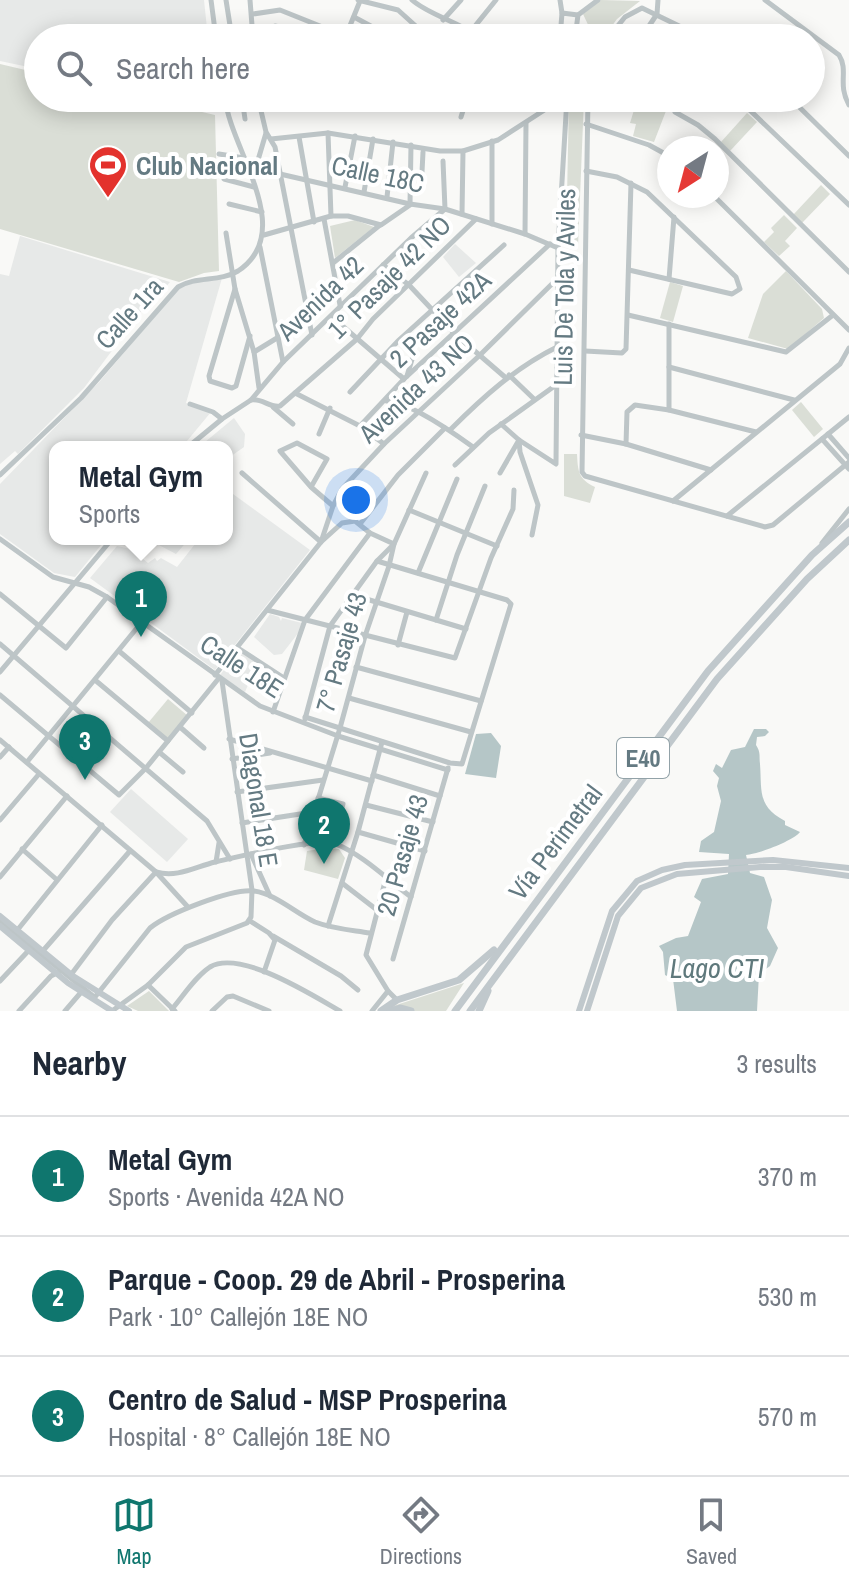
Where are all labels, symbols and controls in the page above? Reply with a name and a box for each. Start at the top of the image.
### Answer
search box [24,24,825,112]
icon: search [52,46,96,90]
text: Search here [116,48,250,88]
north arrow [657,136,729,208]
sports icon: Club Nacional [87,144,129,199]
street label: Calle 18C [329,147,427,201]
place label: Club Nacional [136,148,278,183]
street label: Luis De Tola y Aviles [545,188,583,386]
street label: 1° Pasaje 42 NO [320,208,458,346]
street label: Avenida 42 [268,248,371,349]
street label: 2 Pasaje 42A [382,262,499,375]
street label: Calle 1ra [87,269,171,356]
street label: Avenida 43 NO [350,326,481,451]
popup [49,441,233,545]
text: Metal Gym [79,456,203,496]
your location [336,480,376,520]
text: Sports [79,496,140,531]
pin: 1 [115,571,167,637]
street label: 7° Pasaje 43 [307,588,375,716]
street label: Calle 18E [194,626,290,706]
pin: 3 [59,714,111,780]
street label: Diagonal 18 E [231,731,287,869]
road number: E40 [617,738,669,778]
street label: Vía Perimetral [500,777,610,907]
street label: 20 Pasaje 43 [368,790,436,920]
pin: 2 [298,798,350,864]
water label: Lago CTI [670,949,765,987]
text: Nearby [32,1040,127,1086]
text: 3 results [736,1046,817,1081]
text: Metal Gym [108,1139,232,1179]
text: 1 [52,1159,64,1194]
text: 370 m [758,1159,817,1194]
text: Sports · Avenida 42A NO [108,1179,345,1214]
text: Parque - Coop. 29 de Abril - Prosperina [108,1259,565,1299]
text: 2 [52,1279,64,1314]
text: 530 m [758,1279,817,1314]
text: Park · 10° Callejón 18E NO [108,1299,368,1334]
text: Centro de Salud - MSP Prosperina [108,1379,507,1419]
text: 3 [52,1399,64,1434]
text: 570 m [758,1399,817,1434]
text: Hospital · 8° Callejón 18E NO [108,1419,391,1454]
tab: Map [112,1493,156,1571]
tab: Directions [380,1493,462,1571]
tab: Saved [686,1493,737,1571]

